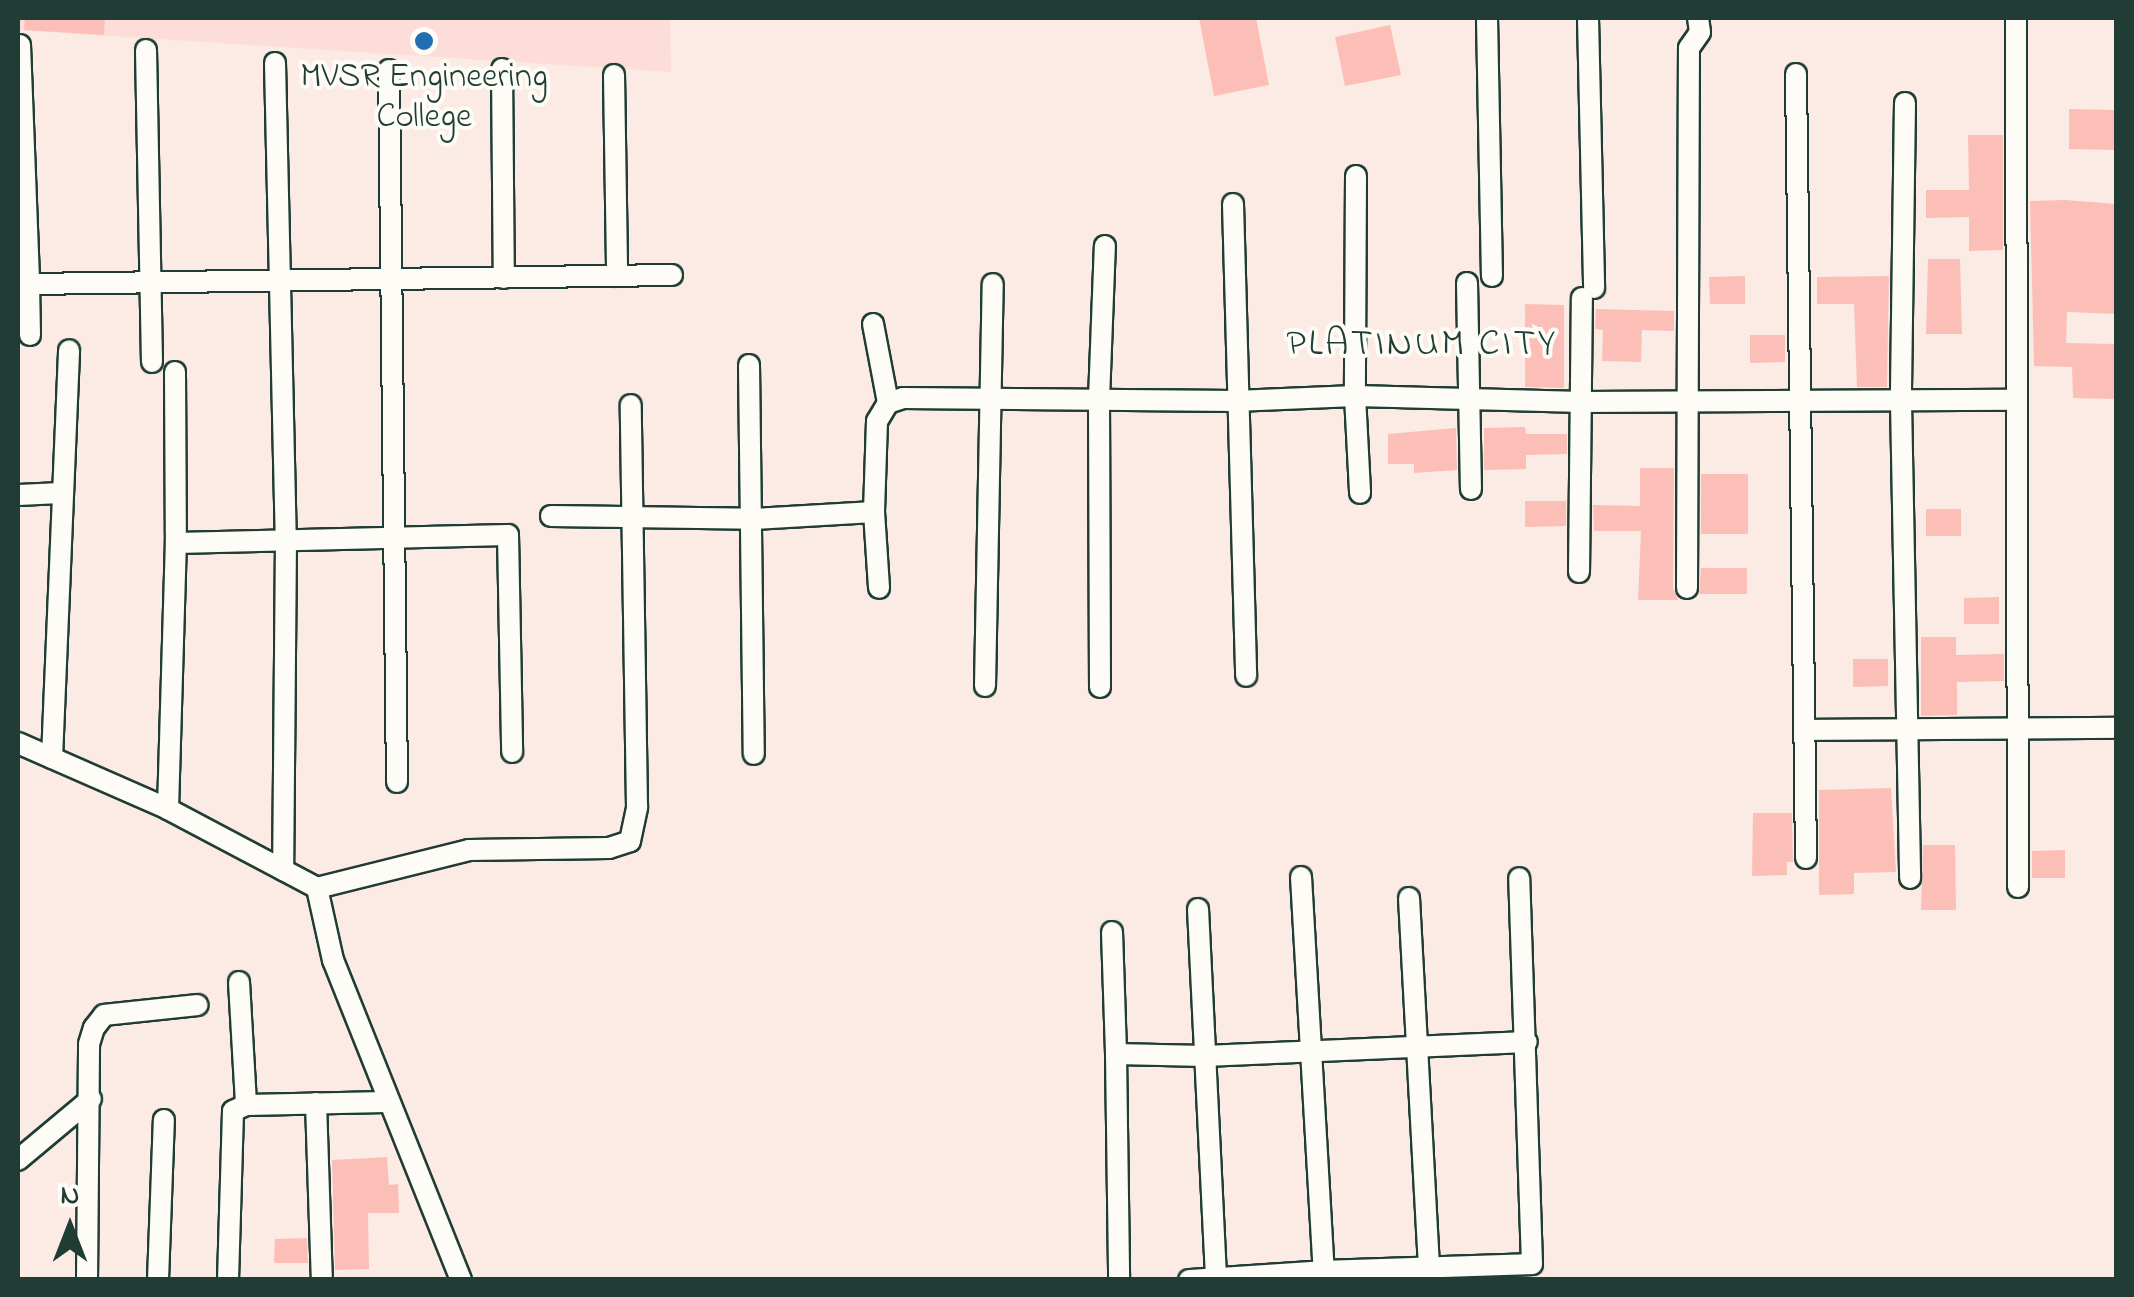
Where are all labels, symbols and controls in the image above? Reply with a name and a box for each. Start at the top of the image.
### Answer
marker: MVSR Engineering College [413,30,435,52]
place label: MVSR Engineering College [300,57,548,139]
district label: PLATINUM CITY [1286,323,1558,369]
text: N [61,1176,79,1217]
north arrow [20,1177,120,1277]

